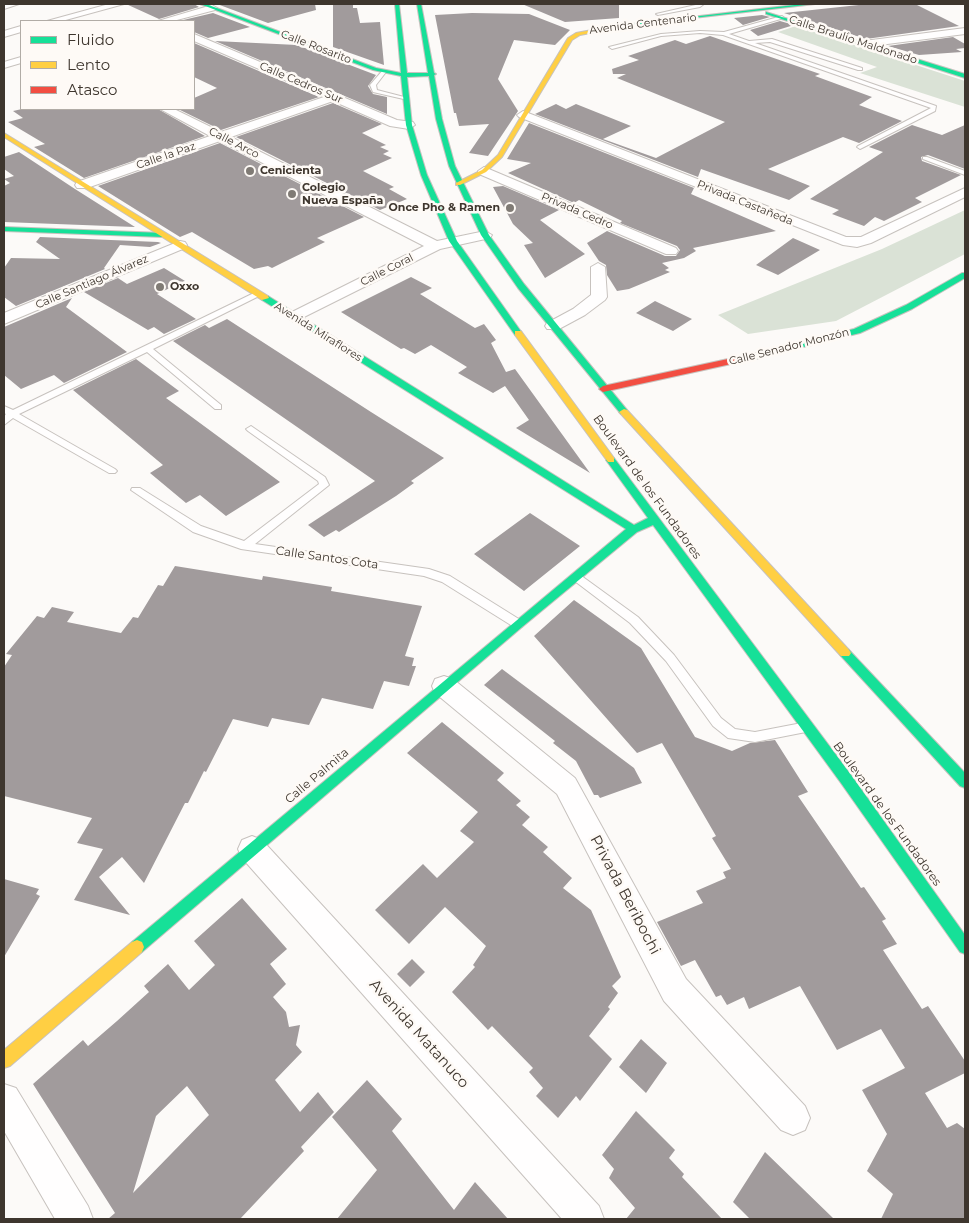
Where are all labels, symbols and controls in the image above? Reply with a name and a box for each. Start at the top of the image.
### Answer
street label: Avenida Centenario [589,11,697,37]
street label: Calle Braulio Maldonado [787,13,919,67]
legend [20,20,195,110]
street label: Calle Rosarito [279,27,353,67]
text: Fluido [67,30,114,49]
text: Lento [67,55,110,74]
street label: Calle Cedros Sur [257,59,345,107]
text: Atasco [67,80,117,99]
street label: Calle Arco [207,125,261,161]
street label: Calle la Paz [135,140,197,172]
place label: Cenicienta [260,164,321,178]
marker: Cenicienta [244,165,256,177]
street label: Privada Castañeda [695,178,795,228]
place label: Colegio Nueva España [302,181,383,207]
marker: Colegio Nueva España [286,188,298,200]
street label: Privada Cedro [539,190,615,232]
place label: Once Pho & Ramen [389,201,500,215]
marker: Once Pho & Ramen [504,202,516,214]
street label: Calle Coral [358,251,416,289]
street label: Calle Santiago Álvarez [34,252,150,312]
place label: Oxxo [170,280,199,294]
marker: Oxxo [154,281,166,293]
street label: Avenida Miraflores [272,300,364,364]
street label: Calle Senador Monzón [728,326,850,368]
street label: Boulevard de los Fundadores [590,412,704,562]
street label: Calle Santos Cota [275,544,379,572]
street label: Boulevard de los Fundadores [830,739,944,889]
street label: Calle Palmita [282,745,352,807]
street label: Privada Beribochi [586,832,664,958]
street label: Avenida Matanuco [365,976,473,1092]

